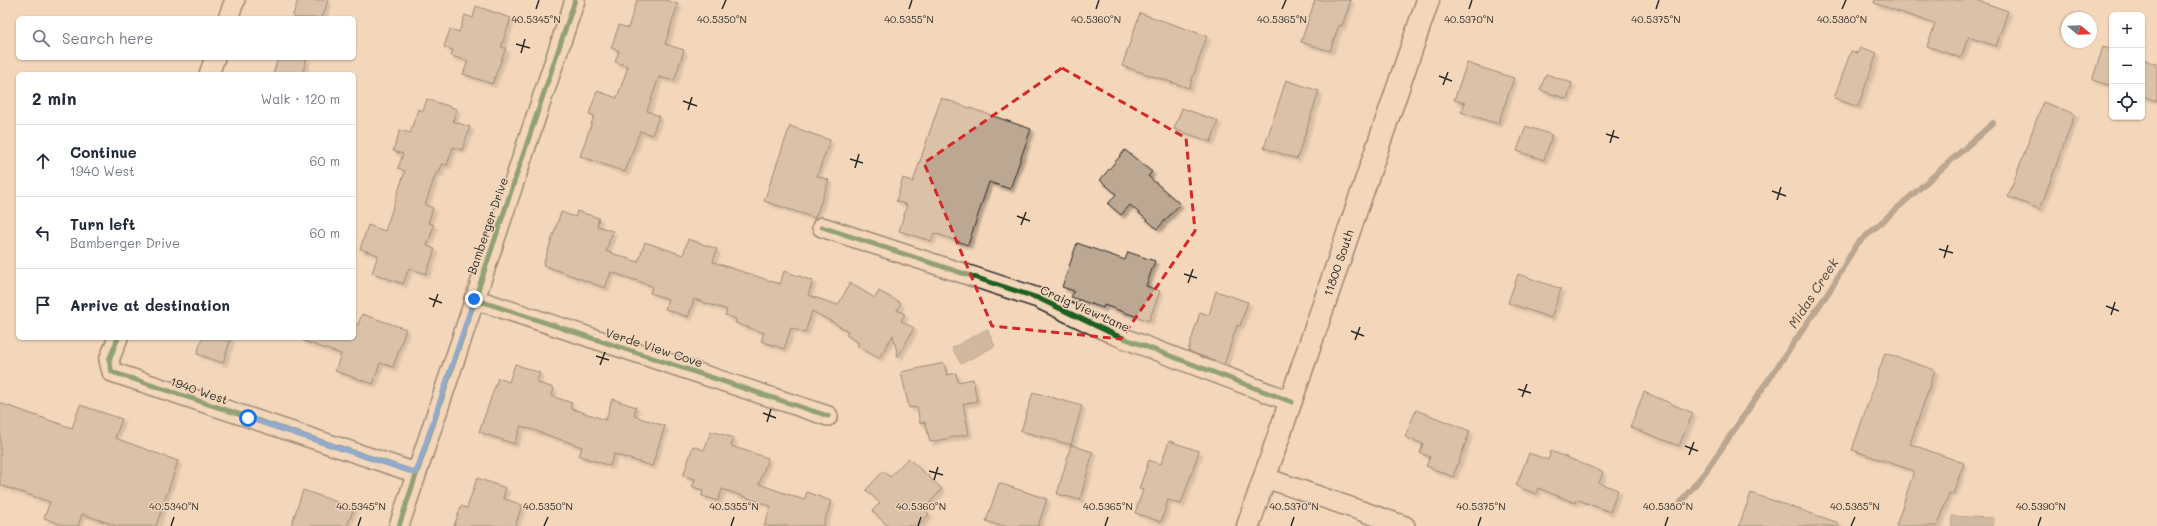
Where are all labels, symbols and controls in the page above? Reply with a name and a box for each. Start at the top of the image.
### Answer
text: 40.5345°N [511,12,561,26]
text: 40.5350°N [697,12,747,26]
text: 40.5355°N [884,12,934,26]
text: 40.5360°N [1071,12,1121,26]
text: 40.5365°N [1257,12,1307,26]
text: 40.5370°N [1444,12,1494,26]
text: 40.5375°N [1631,12,1681,26]
text: 40.5380°N [1817,12,1867,26]
north arrow [2061,12,2097,48]
map controls [2109,12,2145,120]
button: + [2109,12,2145,48]
search box [16,16,356,60]
icon: search [30,27,52,49]
text: Search here [62,28,153,48]
button: − [2109,48,2145,84]
button: locate [2109,84,2145,120]
text: 2 min [32,87,77,109]
text: Walk · 120 m [261,90,340,107]
text: Continue [70,142,137,162]
icon: ahead [32,150,54,172]
text: 60 m [310,152,340,169]
text: 1940 West [70,162,135,179]
street label: Bamberger Drive [463,175,511,276]
text: Turn left [70,214,135,234]
icon: left [32,222,54,244]
text: 60 m [310,224,340,241]
street label: 11800 South [1319,227,1357,298]
text: Bamberger Drive [70,234,180,251]
water label: Midas Creek [1784,254,1842,331]
street label: Craig View Lane [1038,281,1133,335]
route end [465,290,483,308]
icon: arrive [32,294,54,316]
text: Arrive at destination [70,295,230,315]
street label: Verde View Cove [604,324,705,370]
street label: 1940 West [168,373,230,407]
route start [239,409,257,427]
text: 40.5340°N [149,499,199,513]
text: 40.5345°N [336,499,386,513]
text: 40.5350°N [523,499,573,513]
text: 40.5355°N [709,499,759,513]
text: 40.5360°N [896,499,946,513]
text: 40.5365°N [1083,499,1133,513]
text: 40.5370°N [1269,499,1319,513]
text: 40.5375°N [1456,499,1506,513]
text: 40.5380°N [1643,499,1693,513]
text: 40.5385°N [1830,499,1880,513]
text: 40.5390°N [2016,499,2066,513]

